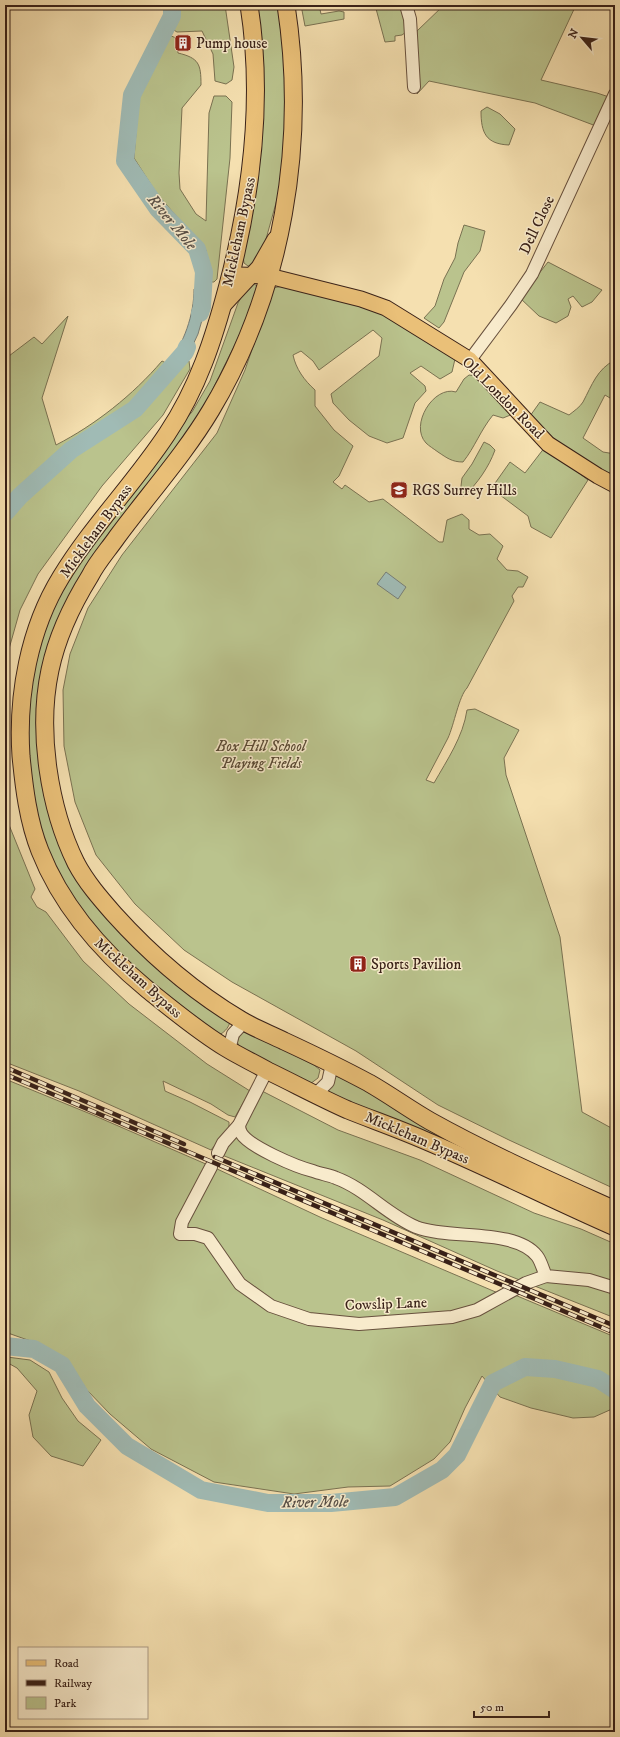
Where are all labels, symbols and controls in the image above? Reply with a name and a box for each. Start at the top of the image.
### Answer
north arrow [562,18,602,58]
text: N [566,27,582,41]
building icon: Pump house [173,33,193,53]
place label: Pump house [196,34,268,53]
street label: Mickleham Bypass [218,176,260,288]
water label: River Mole [142,189,202,254]
street label: Dell Close [515,193,559,257]
street label: Old London Road [458,353,548,443]
street label: Mickleham Bypass [56,480,136,582]
school or university icon: RGS Surrey Hills [389,480,409,500]
place label: RGS Surrey Hills [412,481,517,500]
park label: Box Hill School Playing Fields [215,737,308,773]
street label: Mickleham Bypass [90,934,186,1022]
building icon: Sports Pavilion [348,954,368,974]
place label: Sports Pavilion [371,955,461,974]
street label: Mickleham Bypass [362,1107,472,1169]
street label: Cowslip Lane [345,1293,427,1315]
water label: River Mole [280,1491,349,1513]
legend [18,1647,148,1719]
text: Road [54,1656,79,1671]
text: Railway [54,1676,92,1691]
scale bar [474,1693,549,1719]
text: Park [54,1696,76,1711]
text: 50 m [480,1700,504,1715]

